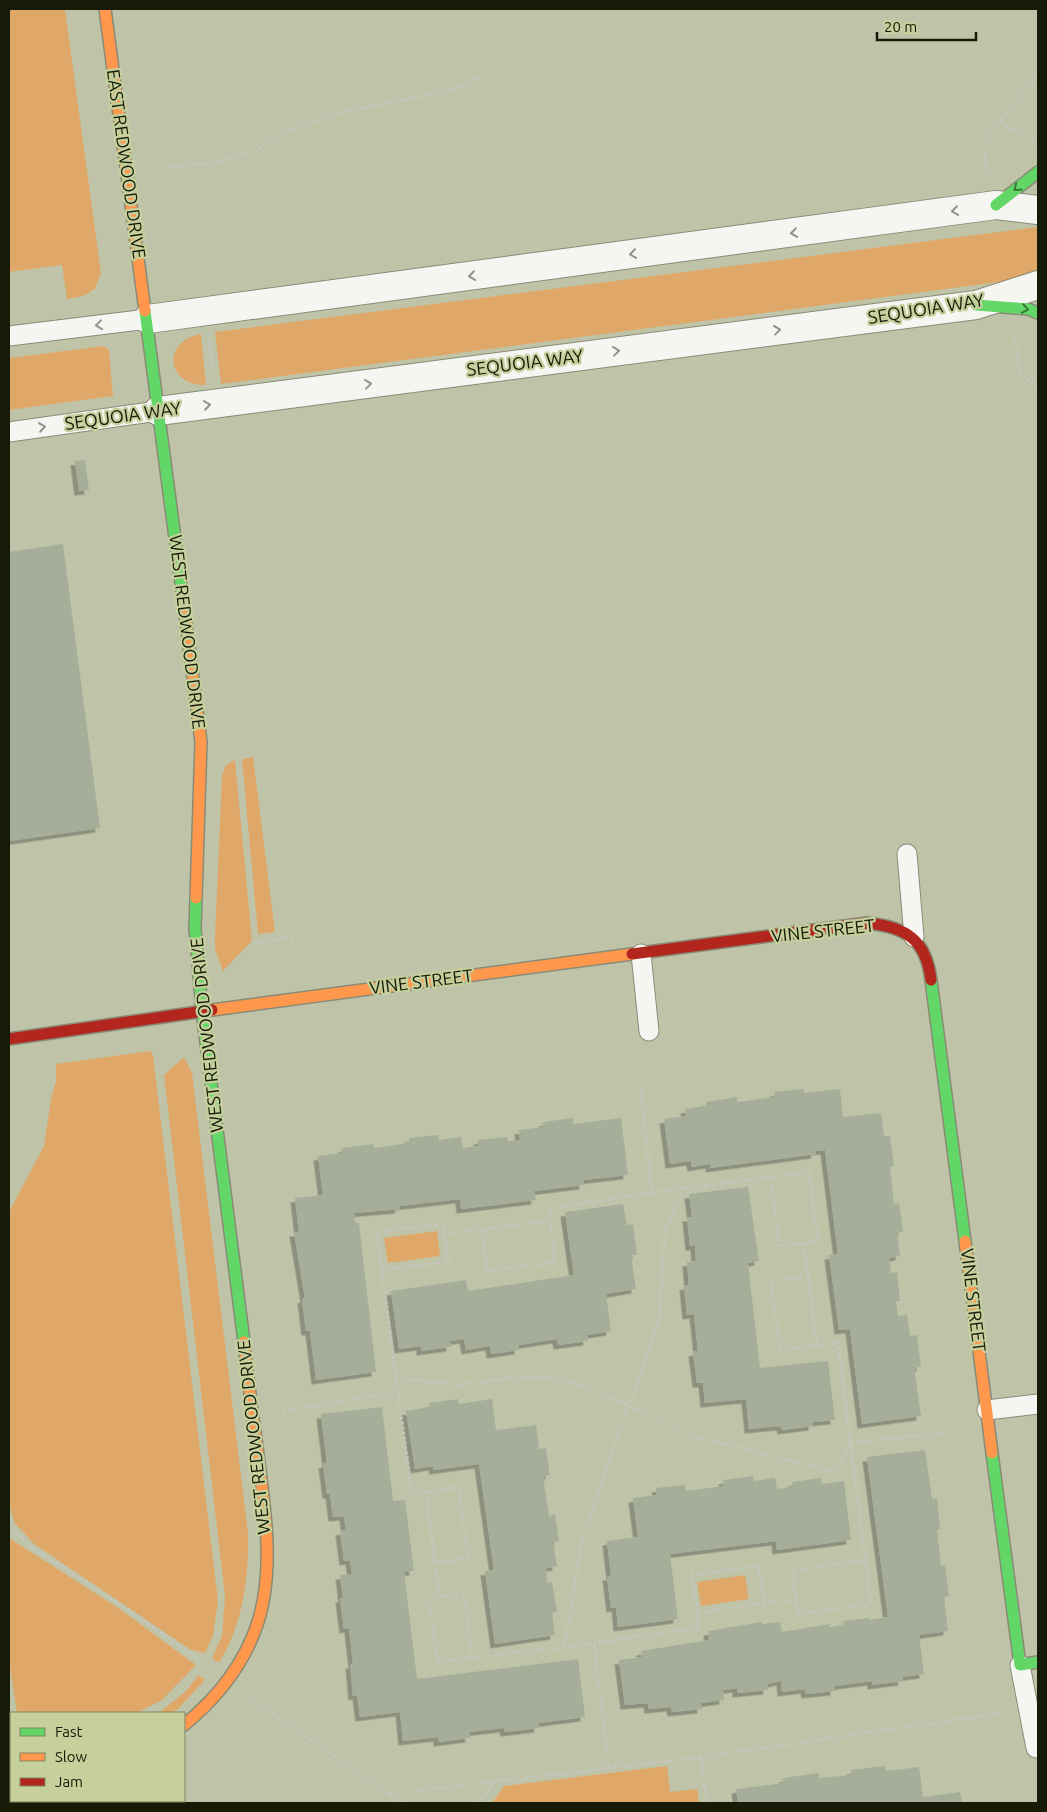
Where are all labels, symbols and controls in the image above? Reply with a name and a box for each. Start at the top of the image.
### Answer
scale bar [877,10,976,42]
text: 20 m [884,18,917,35]
street label: EAST REDWOOD DRIVE [104,68,150,260]
one-way arrow [1014,183,1023,192]
one-way arrow [951,205,959,216]
one-way arrow [790,227,798,237]
one-way arrow [629,249,637,259]
one-way arrow [468,270,476,281]
street label: SEQUOIA WAY [866,289,986,328]
one-way arrow [1020,304,1029,314]
one-way arrow [95,319,103,330]
one-way arrow [773,326,781,336]
street label: SEQUOIA WAY [466,345,585,380]
one-way arrow [612,347,620,357]
one-way arrow [364,379,372,390]
street label: SEQUOIA WAY [63,397,183,434]
one-way arrow [203,400,211,411]
one-way arrow [38,423,47,433]
street label: WEST REDWOOD DRIVE [166,534,210,730]
street label: VINE STREET [770,915,876,945]
street label: WEST REDWOOD DRIVE [186,937,226,1133]
street label: VINE STREET [368,965,474,997]
street label: VINE STREET [958,1247,990,1353]
street label: WEST REDWOOD DRIVE [233,1339,273,1535]
legend [10,1712,185,1802]
text: Fast [55,1723,83,1740]
text: Slow [55,1748,88,1765]
text: Jam [55,1773,83,1790]

